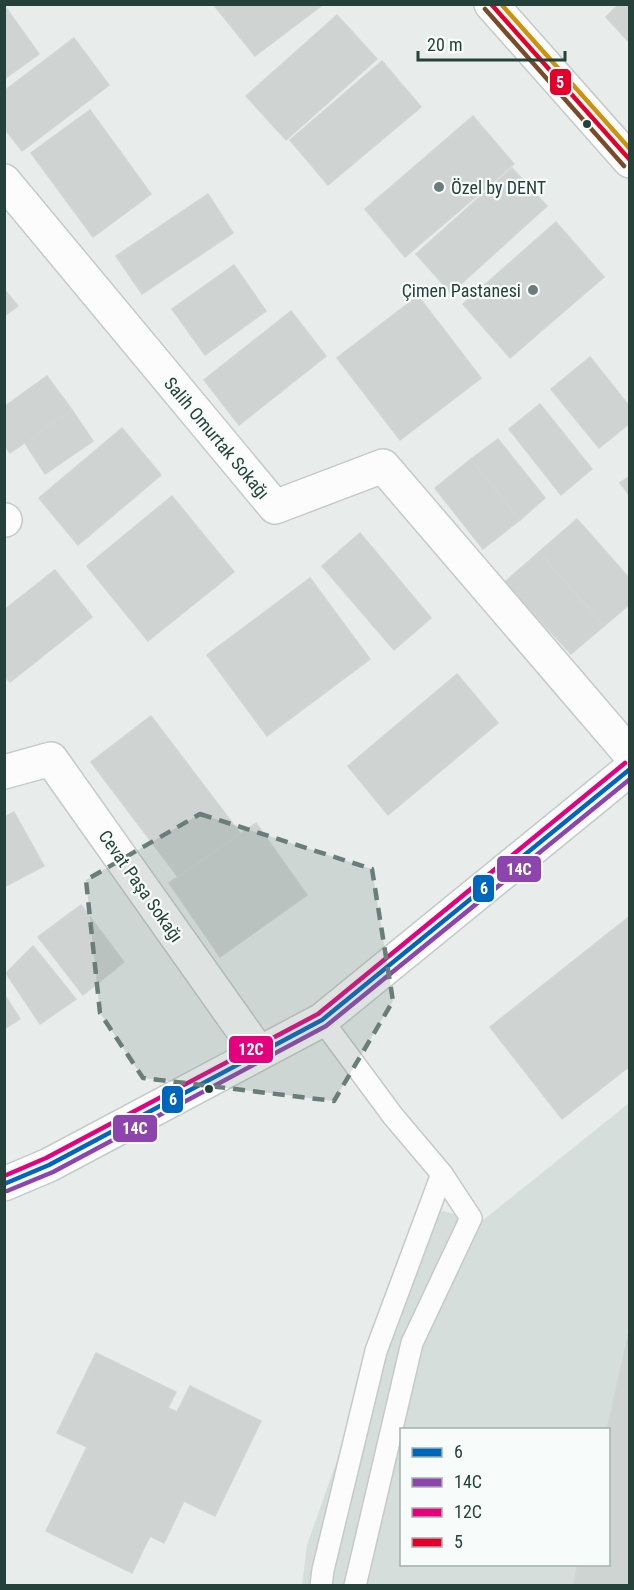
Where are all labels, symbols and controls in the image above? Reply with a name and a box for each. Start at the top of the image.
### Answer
scale bar [418,24,565,62]
text: 20 m [427,34,462,55]
line badge: 5 [549,68,572,96]
text: 5 [556,73,564,92]
unlabelled marker [581,118,593,130]
place label: Özel by DENT [451,177,546,198]
marker: Özel by DENT [432,180,446,194]
place label: Çimen Pastanesi [402,280,521,301]
marker: Çimen Pastanesi [526,283,540,297]
street label: Salih Omurtak Sokağı [160,373,274,503]
street label: Cevat Paşa Sokağı [95,826,187,946]
line badge: 14C [496,855,542,883]
text: 14C [506,860,532,879]
line badge: 6 [472,874,495,903]
text: 6 [480,879,488,898]
line badge: 12C [228,1035,274,1064]
text: 12C [238,1040,264,1059]
unlabelled marker [203,1083,215,1095]
line badge: 6 [161,1085,184,1114]
text: 6 [169,1090,177,1109]
line badge: 14C [112,1114,158,1143]
text: 14C [122,1119,148,1138]
legend [400,1428,610,1566]
text: 6 [454,1441,463,1462]
text: 14C [454,1471,482,1492]
text: 12C [454,1501,482,1522]
text: 5 [454,1531,463,1552]

